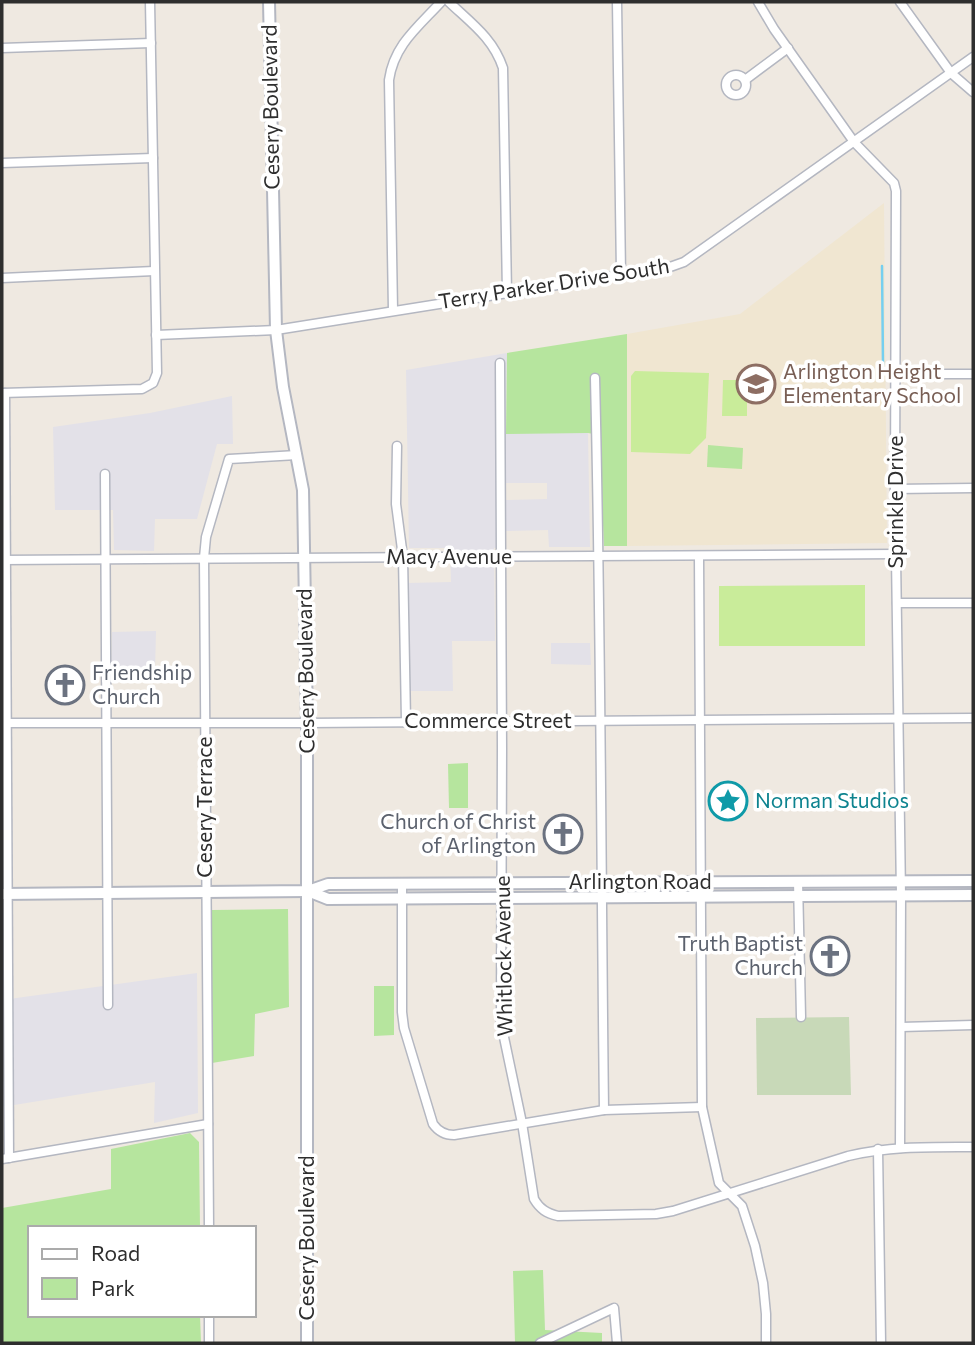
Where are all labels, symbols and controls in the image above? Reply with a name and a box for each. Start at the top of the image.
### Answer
street label: Cesery Boulevard [256,24,283,190]
street label: Terry Parker Drive South [436,252,671,313]
place label: Arlington Height Elementary School [783,358,961,407]
school or university icon: Arlington Height Elementary School [735,363,777,405]
street label: Sprinkle Drive [882,435,907,569]
street label: Macy Avenue [386,543,512,568]
street label: Cesery Boulevard [291,588,318,754]
place label: Friendship Church [92,659,192,708]
church icon: Friendship Church [44,664,86,706]
street label: Commerce Street [404,707,572,732]
street label: Cesery Terrace [191,736,216,878]
place icon: Norman Studios [707,780,749,822]
place label: Norman Studios [755,787,909,812]
place label: Church of Christ of Arlington [380,808,536,857]
church icon: Church of Christ of Arlington [542,813,584,855]
street label: Arlington Road [568,868,712,893]
street label: Whitlock Avenue [489,875,516,1037]
place label: Truth Baptist Church [678,930,803,979]
church icon: Truth Baptist Church [809,935,851,977]
street label: Cesery Boulevard [293,1155,318,1321]
legend [28,1226,256,1317]
text: Road [91,1240,140,1265]
text: Park [91,1275,135,1300]

